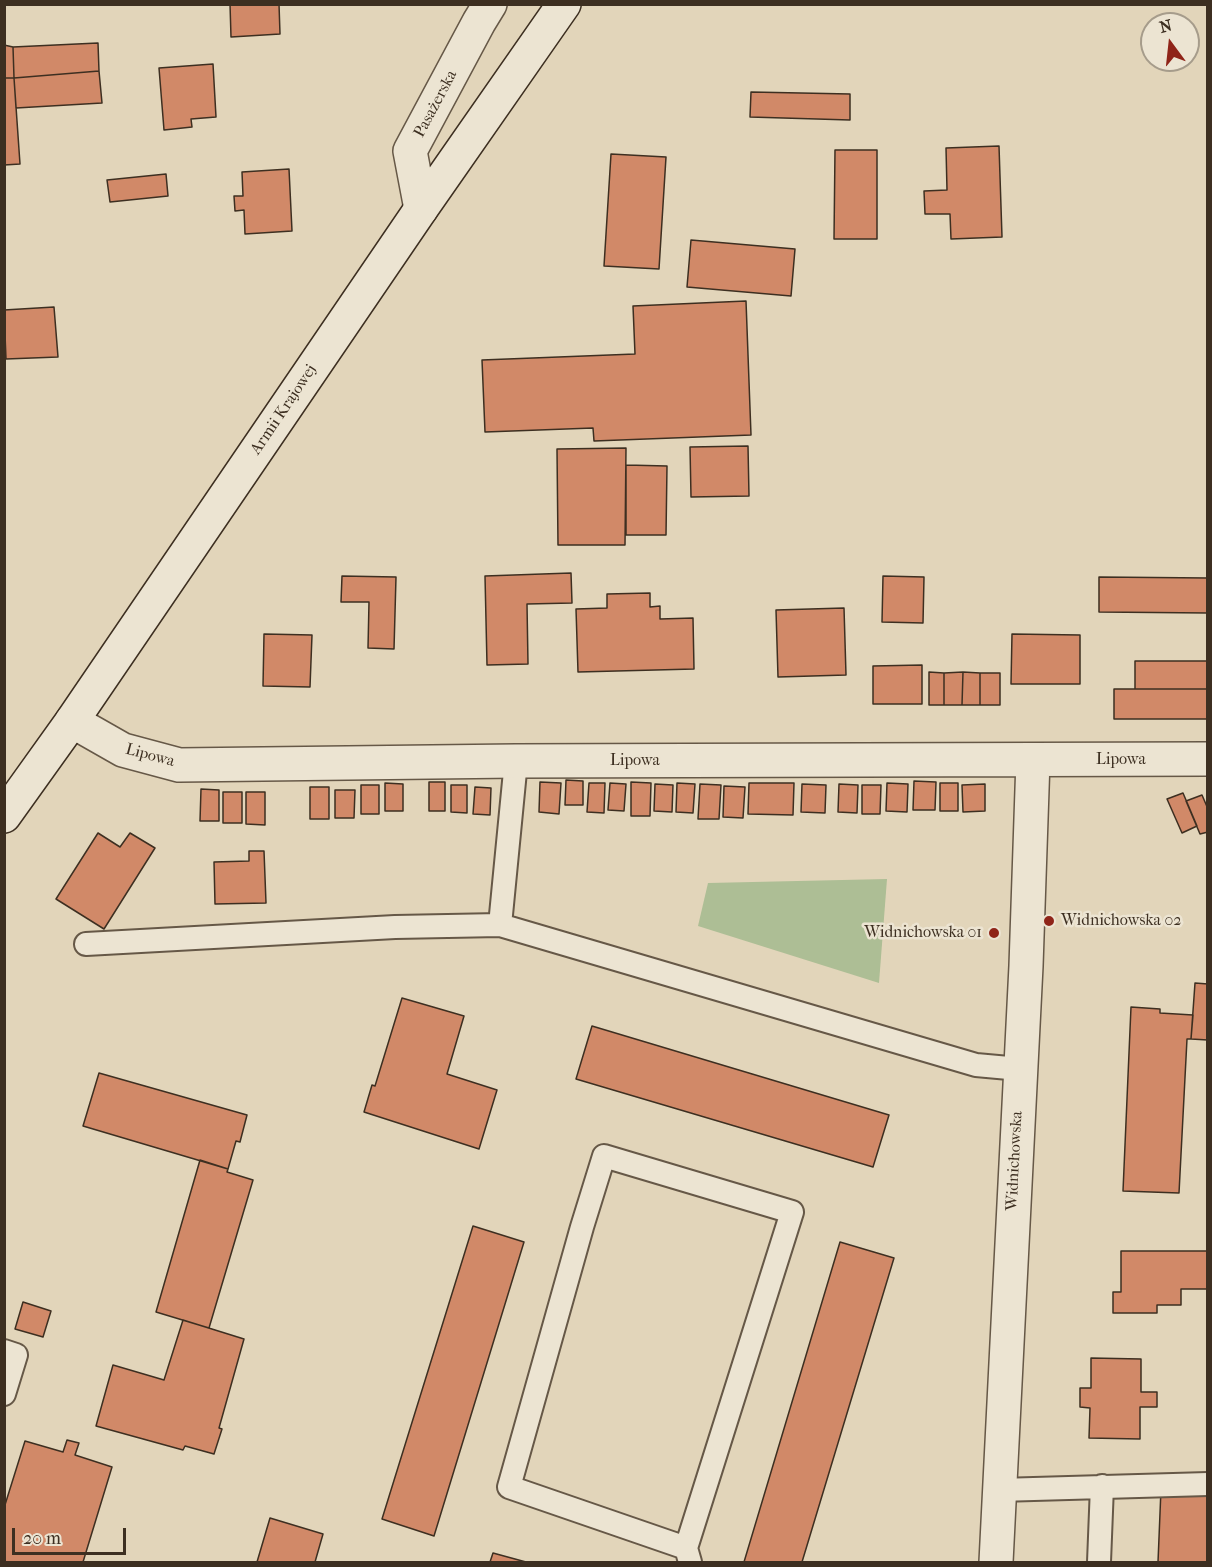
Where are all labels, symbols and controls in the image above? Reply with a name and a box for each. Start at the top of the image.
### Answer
north arrow [1140,12,1200,72]
text: N [1157,15,1174,37]
street label: Pasażerska [410,67,462,141]
street label: Armii Krajowej [247,361,321,459]
street label: Lipowa [123,740,177,772]
street label: Lipowa [1096,750,1146,770]
street label: Lipowa [610,751,660,771]
place label: Widnichowska 02 [1061,911,1181,931]
marker: Widnichowska 02 [1042,914,1056,928]
place label: Widnichowska 01 [864,923,982,943]
marker: Widnichowska 01 [987,926,1001,940]
street label: Widnichowska [1003,1111,1027,1211]
scale bar [15,1516,129,1554]
text: 20 m [23,1528,61,1549]

